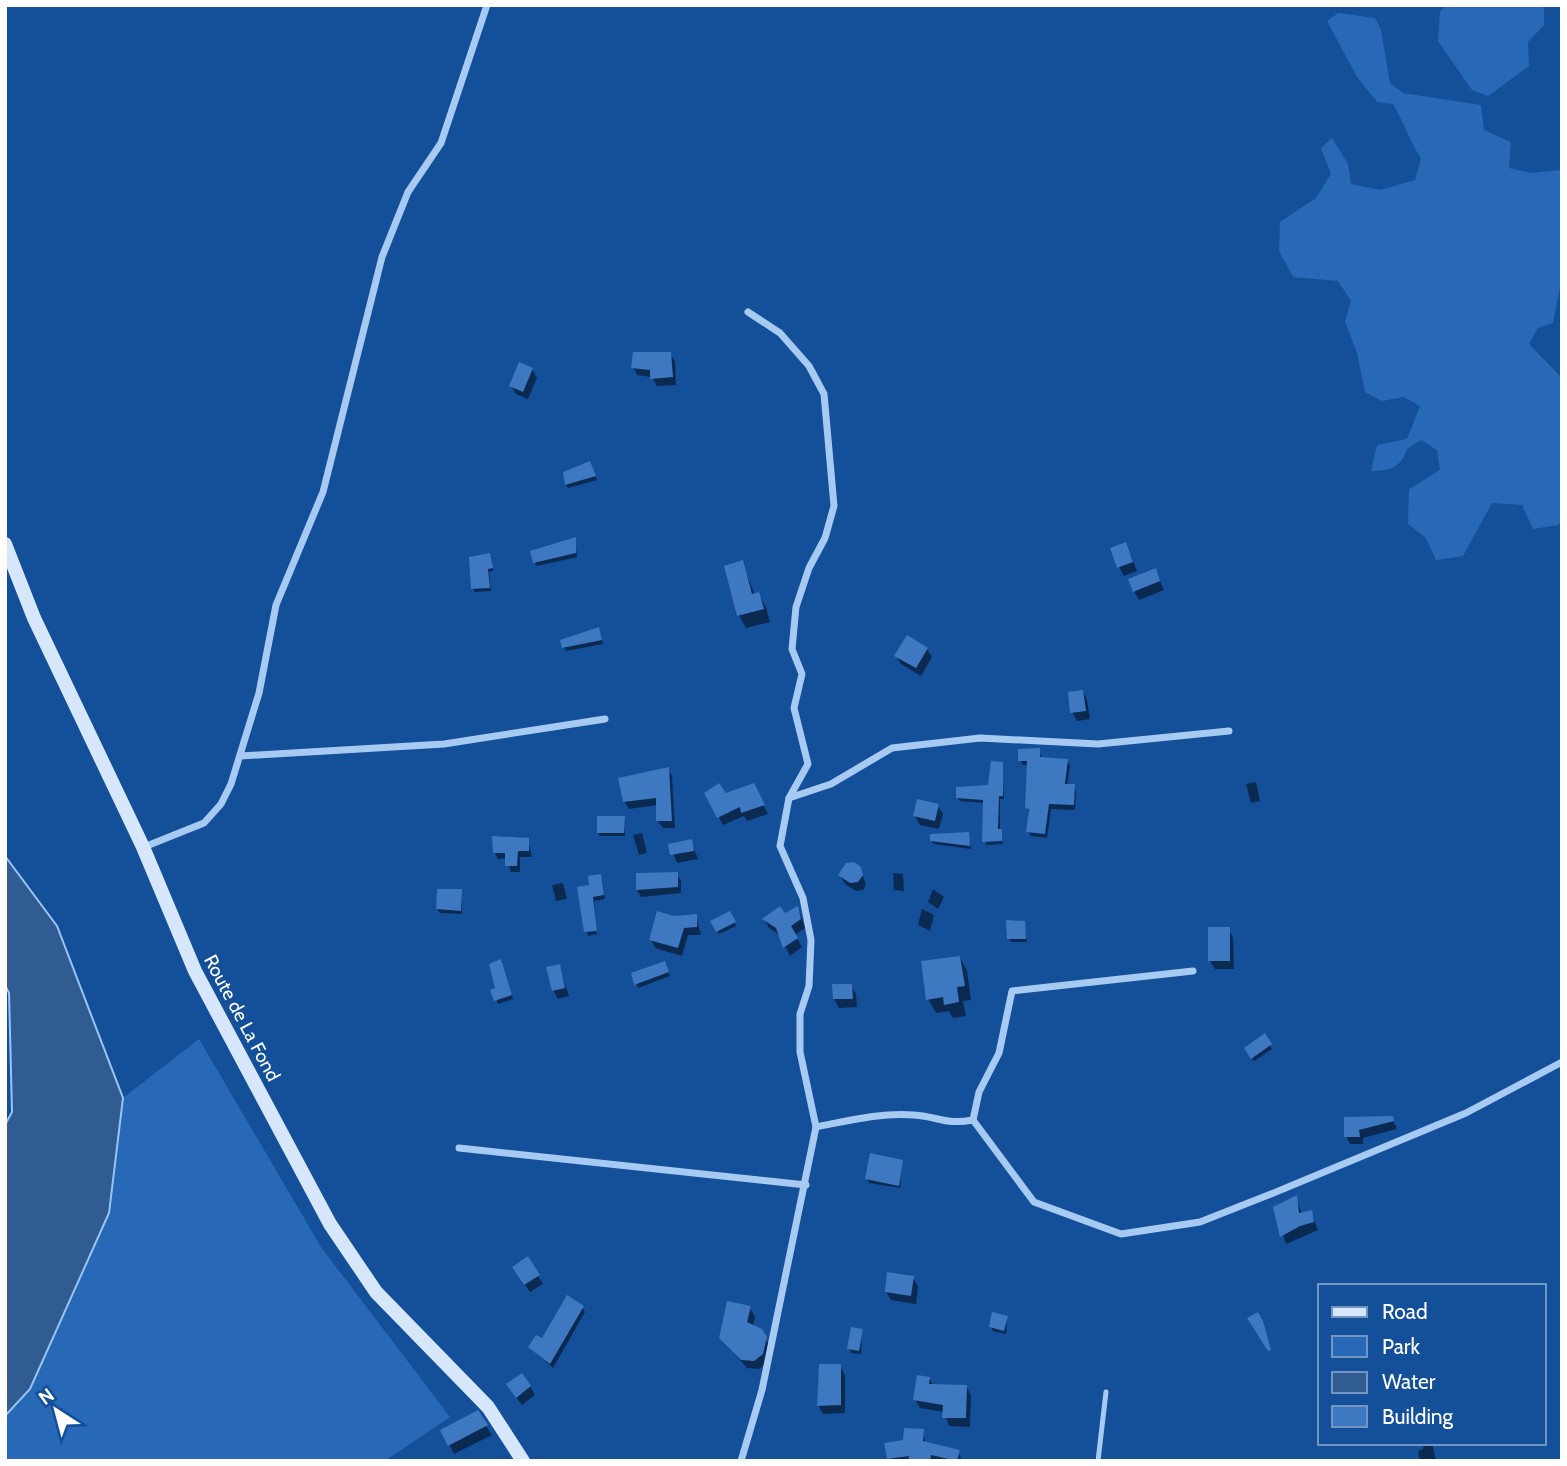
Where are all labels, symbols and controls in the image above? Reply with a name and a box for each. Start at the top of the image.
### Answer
street label: Route de La Fond [199,951,285,1085]
legend [1318,1284,1546,1445]
text: Road [1382,1299,1428,1324]
text: Park [1382,1334,1420,1359]
text: Water [1382,1369,1436,1394]
north arrow [21,1375,91,1445]
text: N [34,1383,58,1410]
text: Building [1382,1404,1454,1429]

